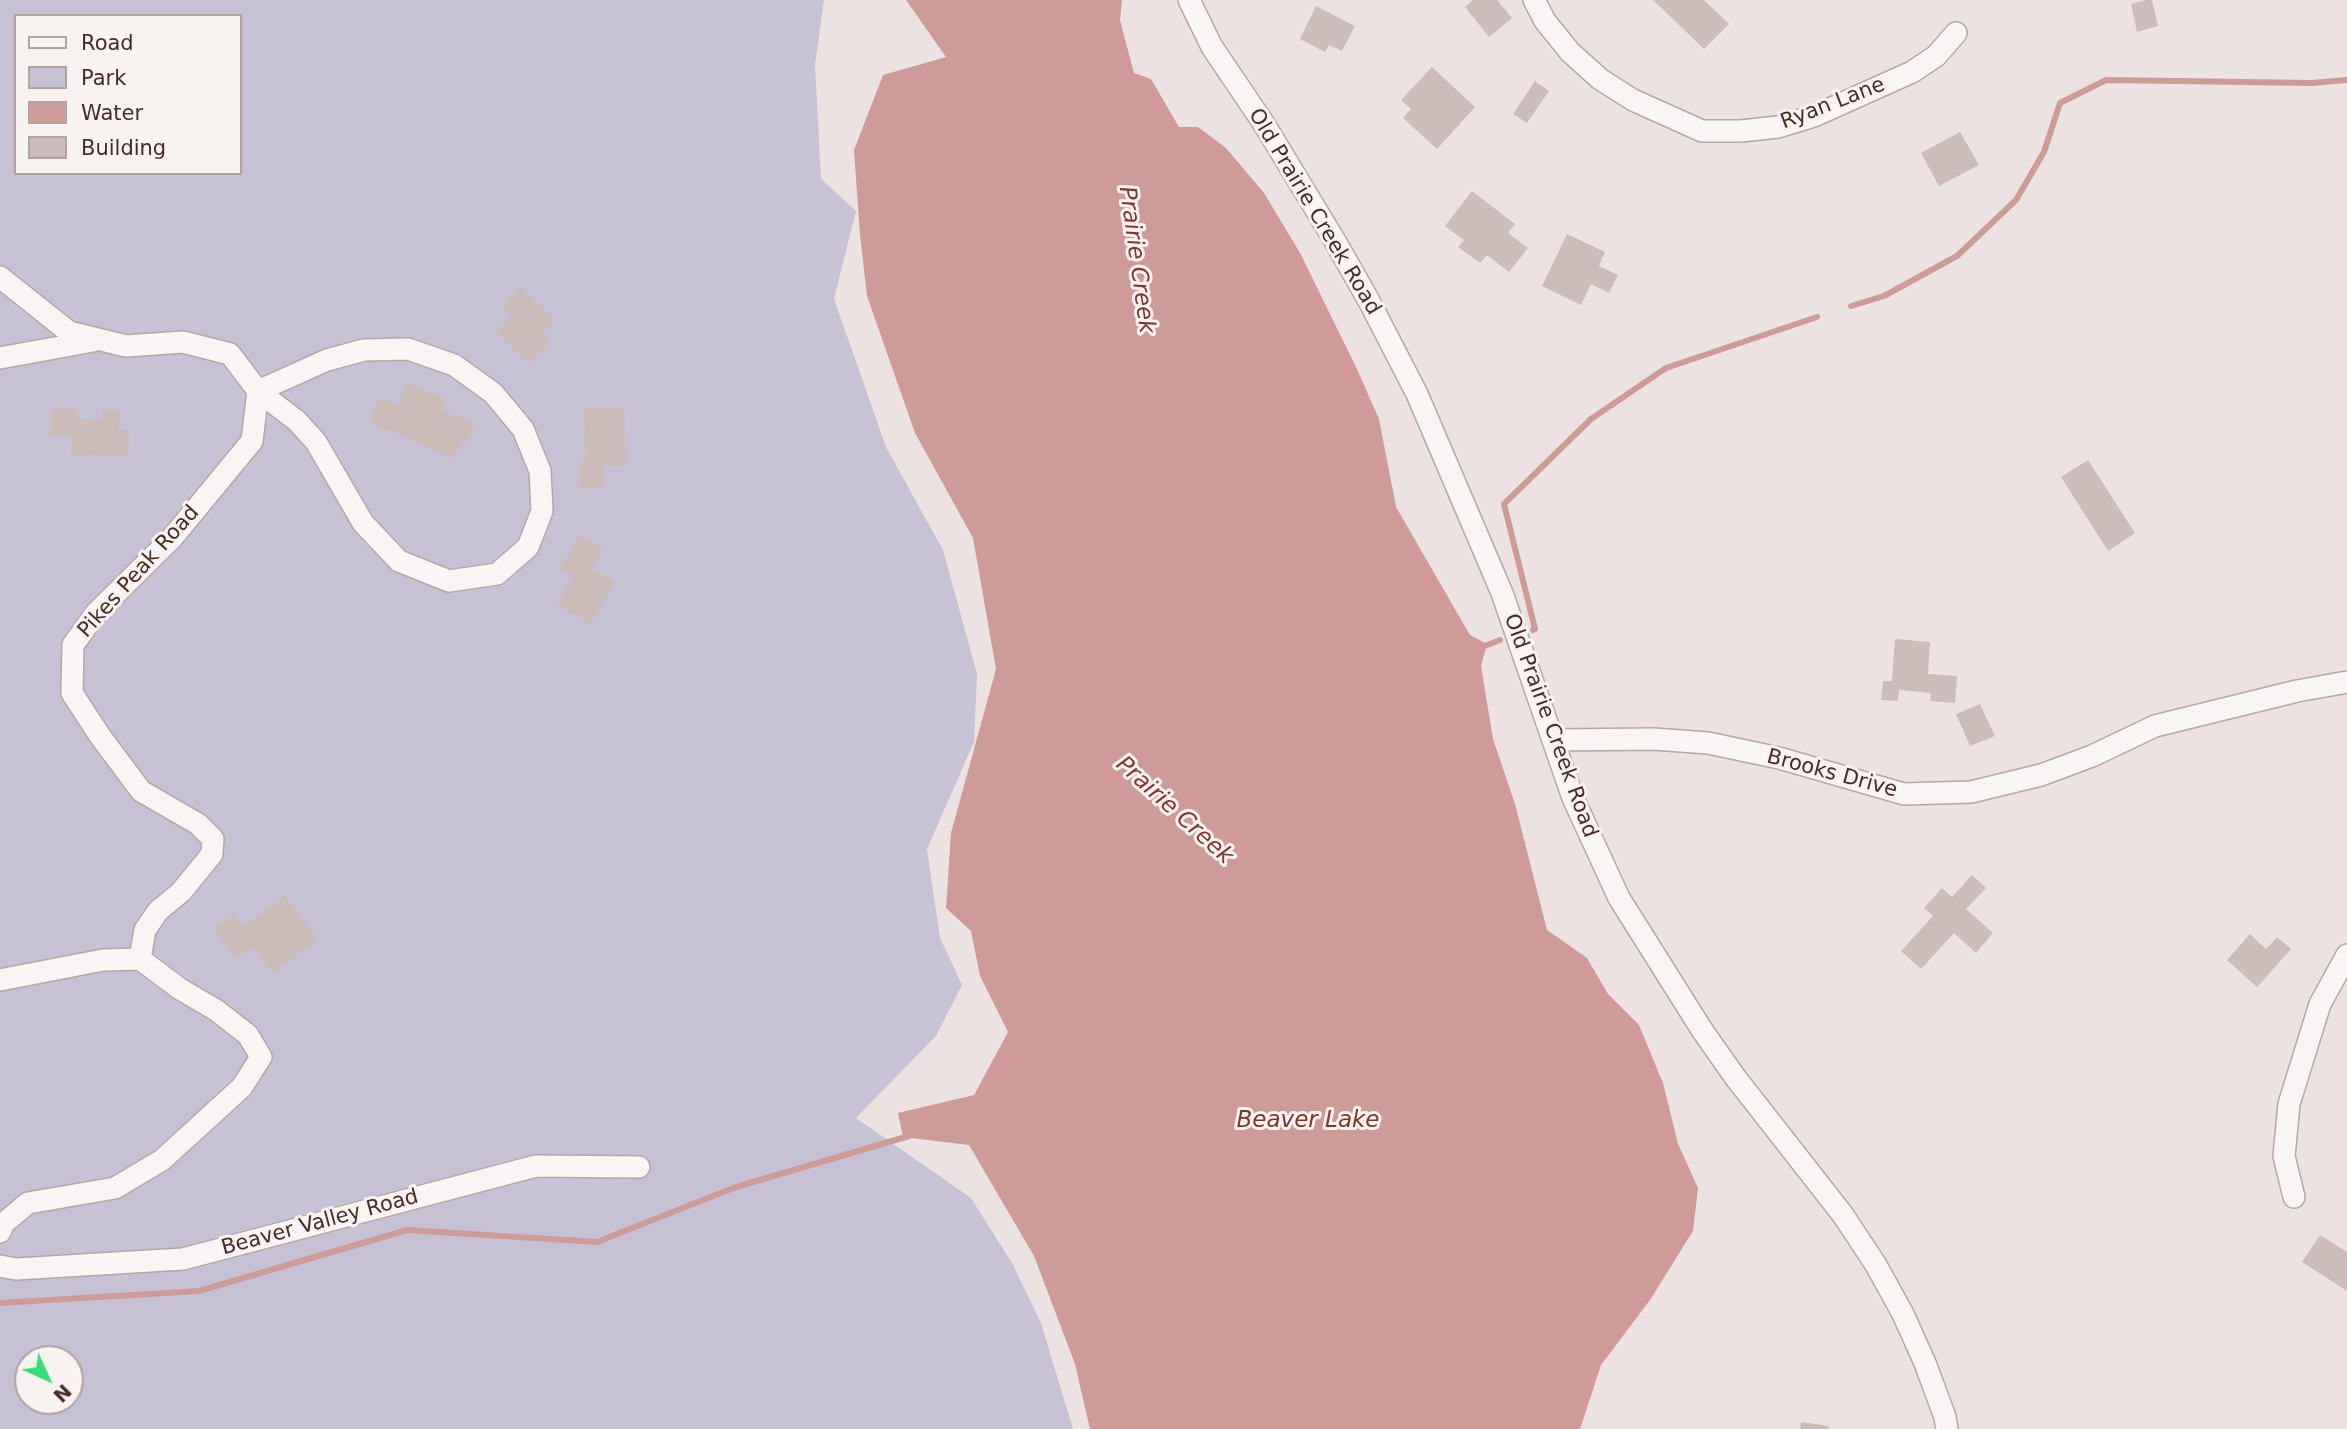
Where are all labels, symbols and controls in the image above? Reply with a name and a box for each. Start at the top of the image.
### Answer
legend [14,14,242,175]
text: Road [81,31,134,55]
text: Park [81,66,126,90]
street label: Ryan Lane [1777,73,1889,135]
text: Water [81,101,143,125]
street label: Old Prairie Creek Road [1242,104,1386,320]
text: Building [81,136,166,160]
water label: Prairie Creek [1112,185,1160,335]
street label: Pikes Peak Road [73,501,205,643]
street label: Old Prairie Creek Road [1498,611,1602,841]
street label: Brooks Drive [1764,744,1900,804]
water label: Prairie Creek [1110,751,1238,871]
water label: Beaver Lake [1237,1107,1379,1135]
street label: Beaver Valley Road [219,1185,421,1261]
north arrow [14,1345,84,1415]
text: N [49,1380,76,1407]

